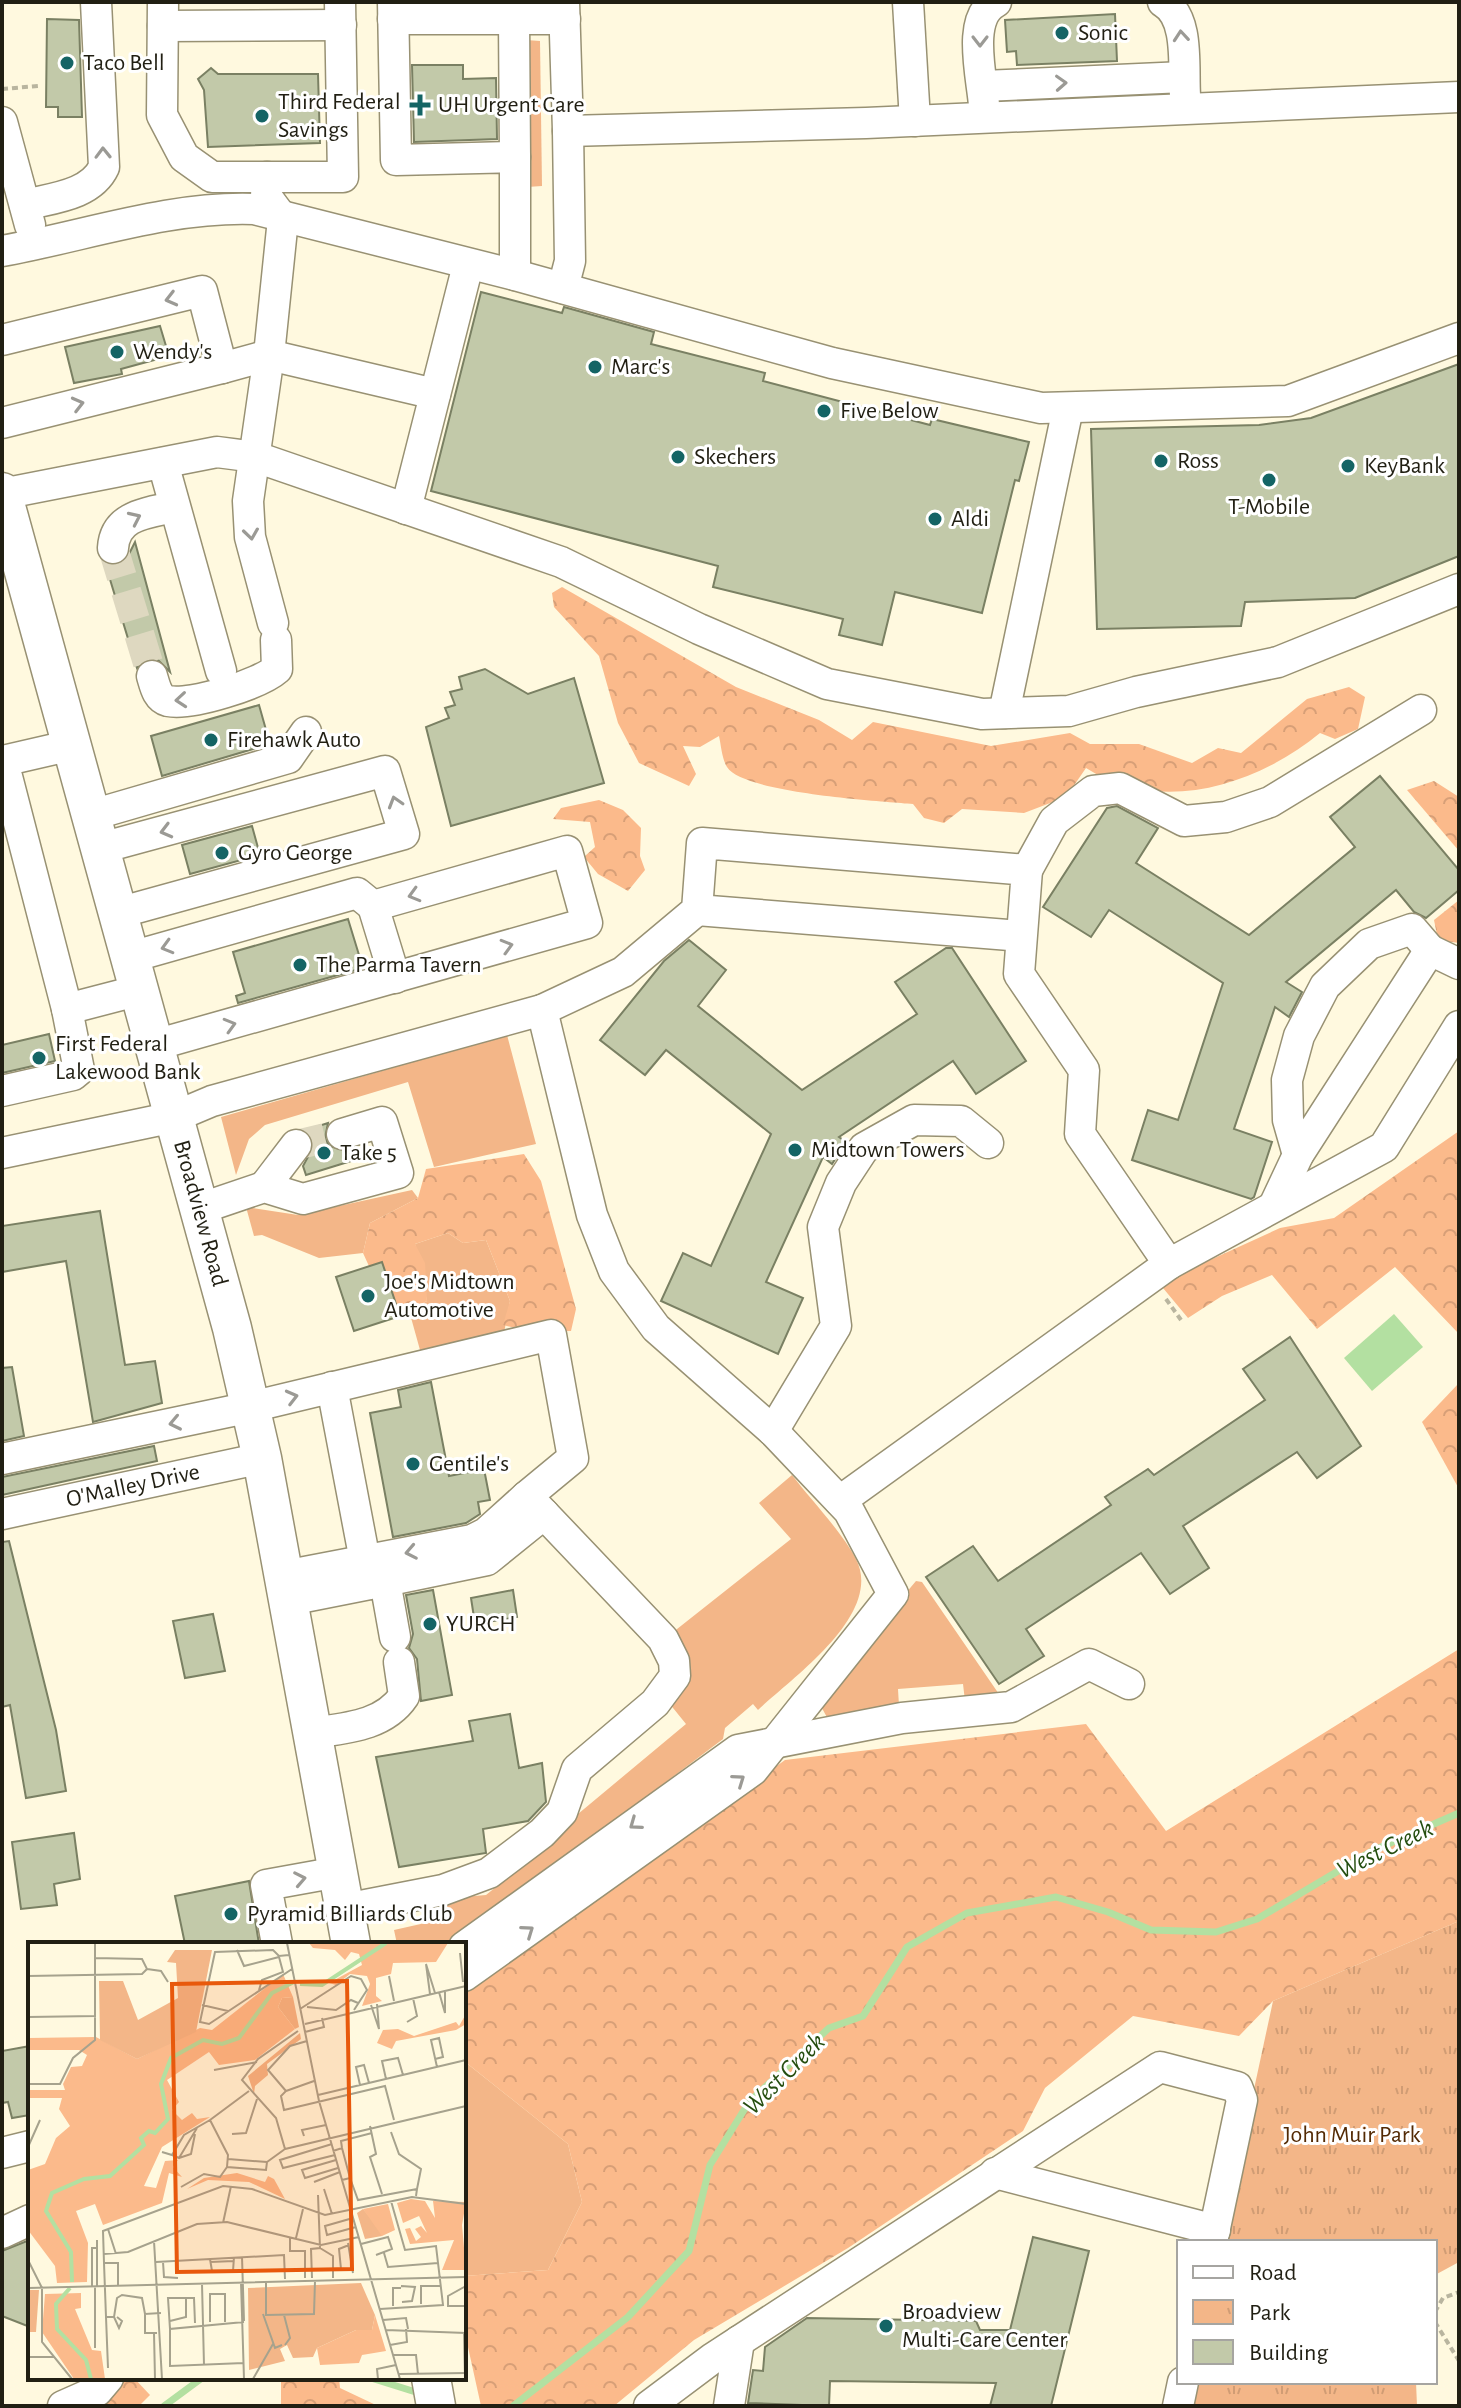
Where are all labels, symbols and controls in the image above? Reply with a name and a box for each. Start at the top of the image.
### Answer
place label: Sonic [1078,21,1128,45]
marker: Sonic [1053,24,1071,42]
one-way arrow [1173,29,1190,42]
one-way arrow [971,35,989,48]
place label: Taco Bell [83,51,165,75]
marker: Taco Bell [58,54,76,72]
one-way arrow [1055,74,1068,91]
place label: Third Federal Savings [278,90,401,142]
place label: UH Urgent Care [438,93,585,117]
marker: UH Urgent Care [409,94,431,116]
marker: Third Federal Savings [253,107,271,125]
one-way arrow [95,146,112,159]
one-way arrow [164,289,178,306]
place label: Wendy's [133,340,212,364]
marker: Wendy's [108,343,126,361]
place label: Marc's [611,355,670,379]
marker: Marc's [586,358,604,376]
one-way arrow [70,397,84,414]
place label: Five Below [840,399,938,423]
marker: Five Below [815,402,833,420]
place label: Skechers [694,445,776,469]
marker: Skechers [669,448,687,466]
place label: Ross [1177,449,1219,473]
marker: Ross [1152,452,1170,470]
place label: KeyBank [1364,454,1445,478]
marker: KeyBank [1339,457,1357,475]
marker: T-Mobile [1260,471,1278,489]
place label: T-Mobile [1228,495,1310,519]
place label: Aldi [951,507,989,531]
marker: Aldi [926,510,944,528]
one-way arrow [127,512,141,528]
one-way arrow [242,527,259,541]
one-way arrow [174,691,187,708]
place label: Firehawk Auto [227,728,361,752]
marker: Firehawk Auto [202,731,220,749]
one-way arrow [388,796,404,810]
one-way arrow [159,821,173,838]
place label: Gyro George [238,841,353,865]
marker: Gyro George [213,844,231,862]
one-way arrow [407,885,421,902]
one-way arrow [161,938,175,954]
one-way arrow [500,938,514,955]
place label: The Parma Tavern [316,953,482,977]
marker: The Parma Tavern [291,956,309,974]
one-way arrow [223,1017,237,1034]
place label: First Federal Lakewood Bank [55,1032,201,1084]
marker: First Federal Lakewood Bank [30,1049,48,1067]
street label: Broadview Road [169,1137,232,1289]
place label: Midtown Towers [811,1138,965,1162]
place label: Take 5 [340,1141,397,1165]
marker: Midtown Towers [786,1141,804,1159]
marker: Take 5 [315,1144,333,1162]
place label: Joe's Midtown Automotive [384,1270,515,1322]
marker: Joe's Midtown Automotive [359,1287,377,1305]
one-way arrow [284,1389,298,1406]
one-way arrow [169,1414,182,1431]
place label: Gentile's [429,1452,509,1476]
marker: Gentile's [404,1455,422,1473]
street label: O'Malley Drive [64,1460,202,1512]
one-way arrow [405,1542,418,1559]
place label: YURCH [446,1612,516,1636]
marker: YURCH [421,1615,439,1633]
one-way arrow [731,1775,745,1790]
one-way arrow [629,1814,643,1829]
water label: West Creek [1333,1815,1437,1883]
one-way arrow [293,1871,307,1888]
place label: Pyramid Billiards Club [247,1902,453,1926]
marker: Pyramid Billiards Club [222,1905,240,1923]
one-way arrow [519,1926,533,1941]
inset map [28,1942,466,2380]
water label: West Creek [738,2028,830,2120]
park label: John Muir Park [1284,2123,1421,2147]
legend [1177,2240,1437,2384]
text: Road [1249,2261,1297,2285]
place label: Broadview Multi-Care Center [902,2300,1067,2352]
text: Park [1249,2301,1290,2325]
marker: Broadview Multi-Care Center [877,2317,895,2335]
text: Building [1249,2341,1328,2365]

